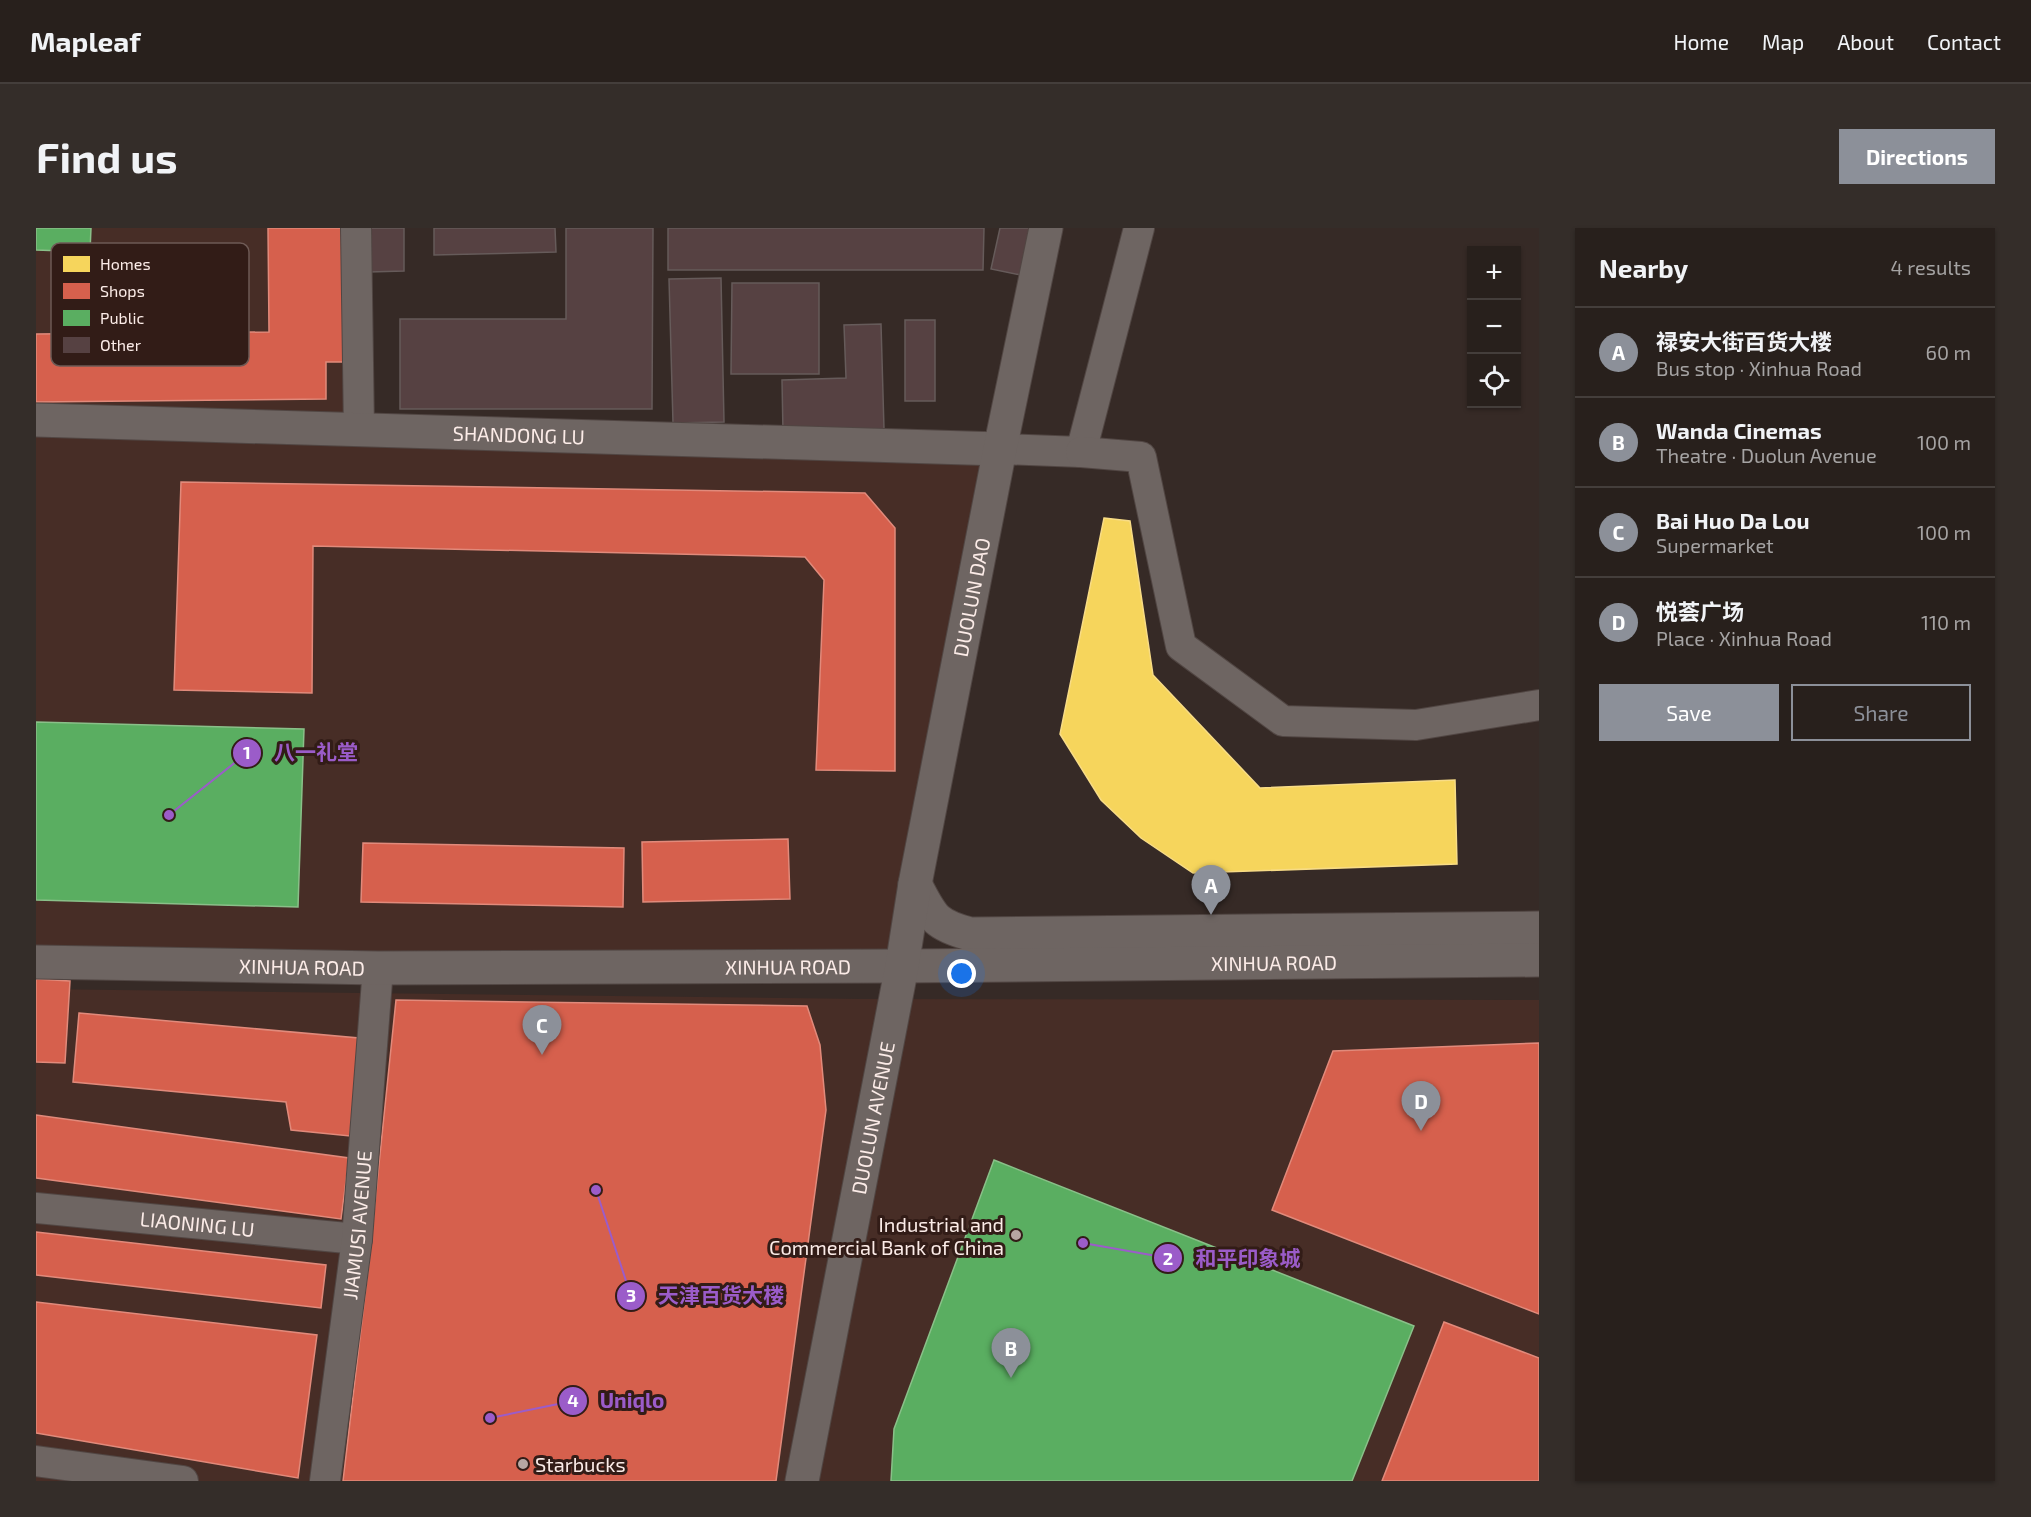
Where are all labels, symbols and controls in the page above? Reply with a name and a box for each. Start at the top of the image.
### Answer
text: Mapleaf [30,24,141,58]
text: Home [1673,29,1729,54]
text: Map [1762,29,1804,54]
text: About [1837,29,1894,54]
text: Contact [1927,29,2001,54]
button: Directions [1839,129,1995,184]
text: Find us [36,131,178,181]
legend [51,243,249,366]
map controls [1467,246,1521,408]
button: + [1467,246,1521,300]
text: Nearby [1599,252,1688,283]
text: Homes [100,254,151,273]
text: 4 results [1891,255,1971,279]
text: Shops [100,281,145,300]
button: − [1467,300,1521,354]
text: Public [100,308,144,327]
text: 禄安大街百货大楼 [1656,328,1832,354]
text: Other [100,335,142,354]
text: A [1612,340,1625,364]
text: 60 m [1926,340,1971,364]
button: locate [1467,354,1521,408]
text: Bus stop · Xinhua Road [1656,356,1862,380]
text: Wanda Cinemas [1656,417,1822,443]
street label: SHANDONG LU [452,421,585,449]
text: B [1612,430,1625,454]
text: 100 m [1917,430,1971,454]
text: Theatre · Duolun Avenue [1656,443,1877,467]
text: Bai Huo Da Lou [1656,507,1810,533]
text: C [1613,520,1624,544]
text: 100 m [1917,520,1971,544]
text: Supermarket [1656,533,1774,557]
street label: DUOLUN DAO [948,536,994,659]
text: 悦荟广场 [1656,598,1744,624]
text: D [1612,610,1625,634]
text: 110 m [1921,610,1971,634]
text: Place · Xinhua Road [1656,626,1832,650]
button: Save [1599,684,1779,741]
button: Share [1791,684,1971,741]
callout: 八一礼堂 [232,734,370,773]
text: 八一礼堂 [274,739,358,764]
text: 1 [243,741,251,763]
pin: A [1192,866,1230,915]
street label: XINHUA ROAD [1211,950,1337,975]
street label: XINHUA ROAD [239,954,365,980]
street label: XINHUA ROAD [725,954,851,979]
your location [947,959,976,988]
pin: C [522,1006,562,1055]
street label: DUOLUN AVENUE [846,1039,899,1196]
pin: D [1402,1082,1440,1131]
street label: JIAMUSI AVENUE [337,1150,376,1301]
street label: LIAONING LU [139,1206,256,1241]
place label: Industrial and Commercial Bank of China [769,1212,1004,1259]
marker: Industrial and Commercial Bank of China [1009,1228,1023,1242]
callout: 和平印象城 [1153,1239,1312,1278]
text: 和平印象城 [1196,1245,1301,1270]
text: 2 [1163,1247,1173,1269]
callout: 天津百货大楼 [616,1276,796,1315]
text: 天津百货大楼 [658,1282,784,1307]
text: 3 [626,1284,636,1306]
pin: B [992,1328,1030,1378]
callout: Uniqlo [558,1381,677,1420]
text: Uniqlo [600,1387,664,1412]
text: 4 [567,1389,579,1411]
place label: Starbucks [535,1452,626,1476]
marker: Starbucks [516,1457,530,1471]

